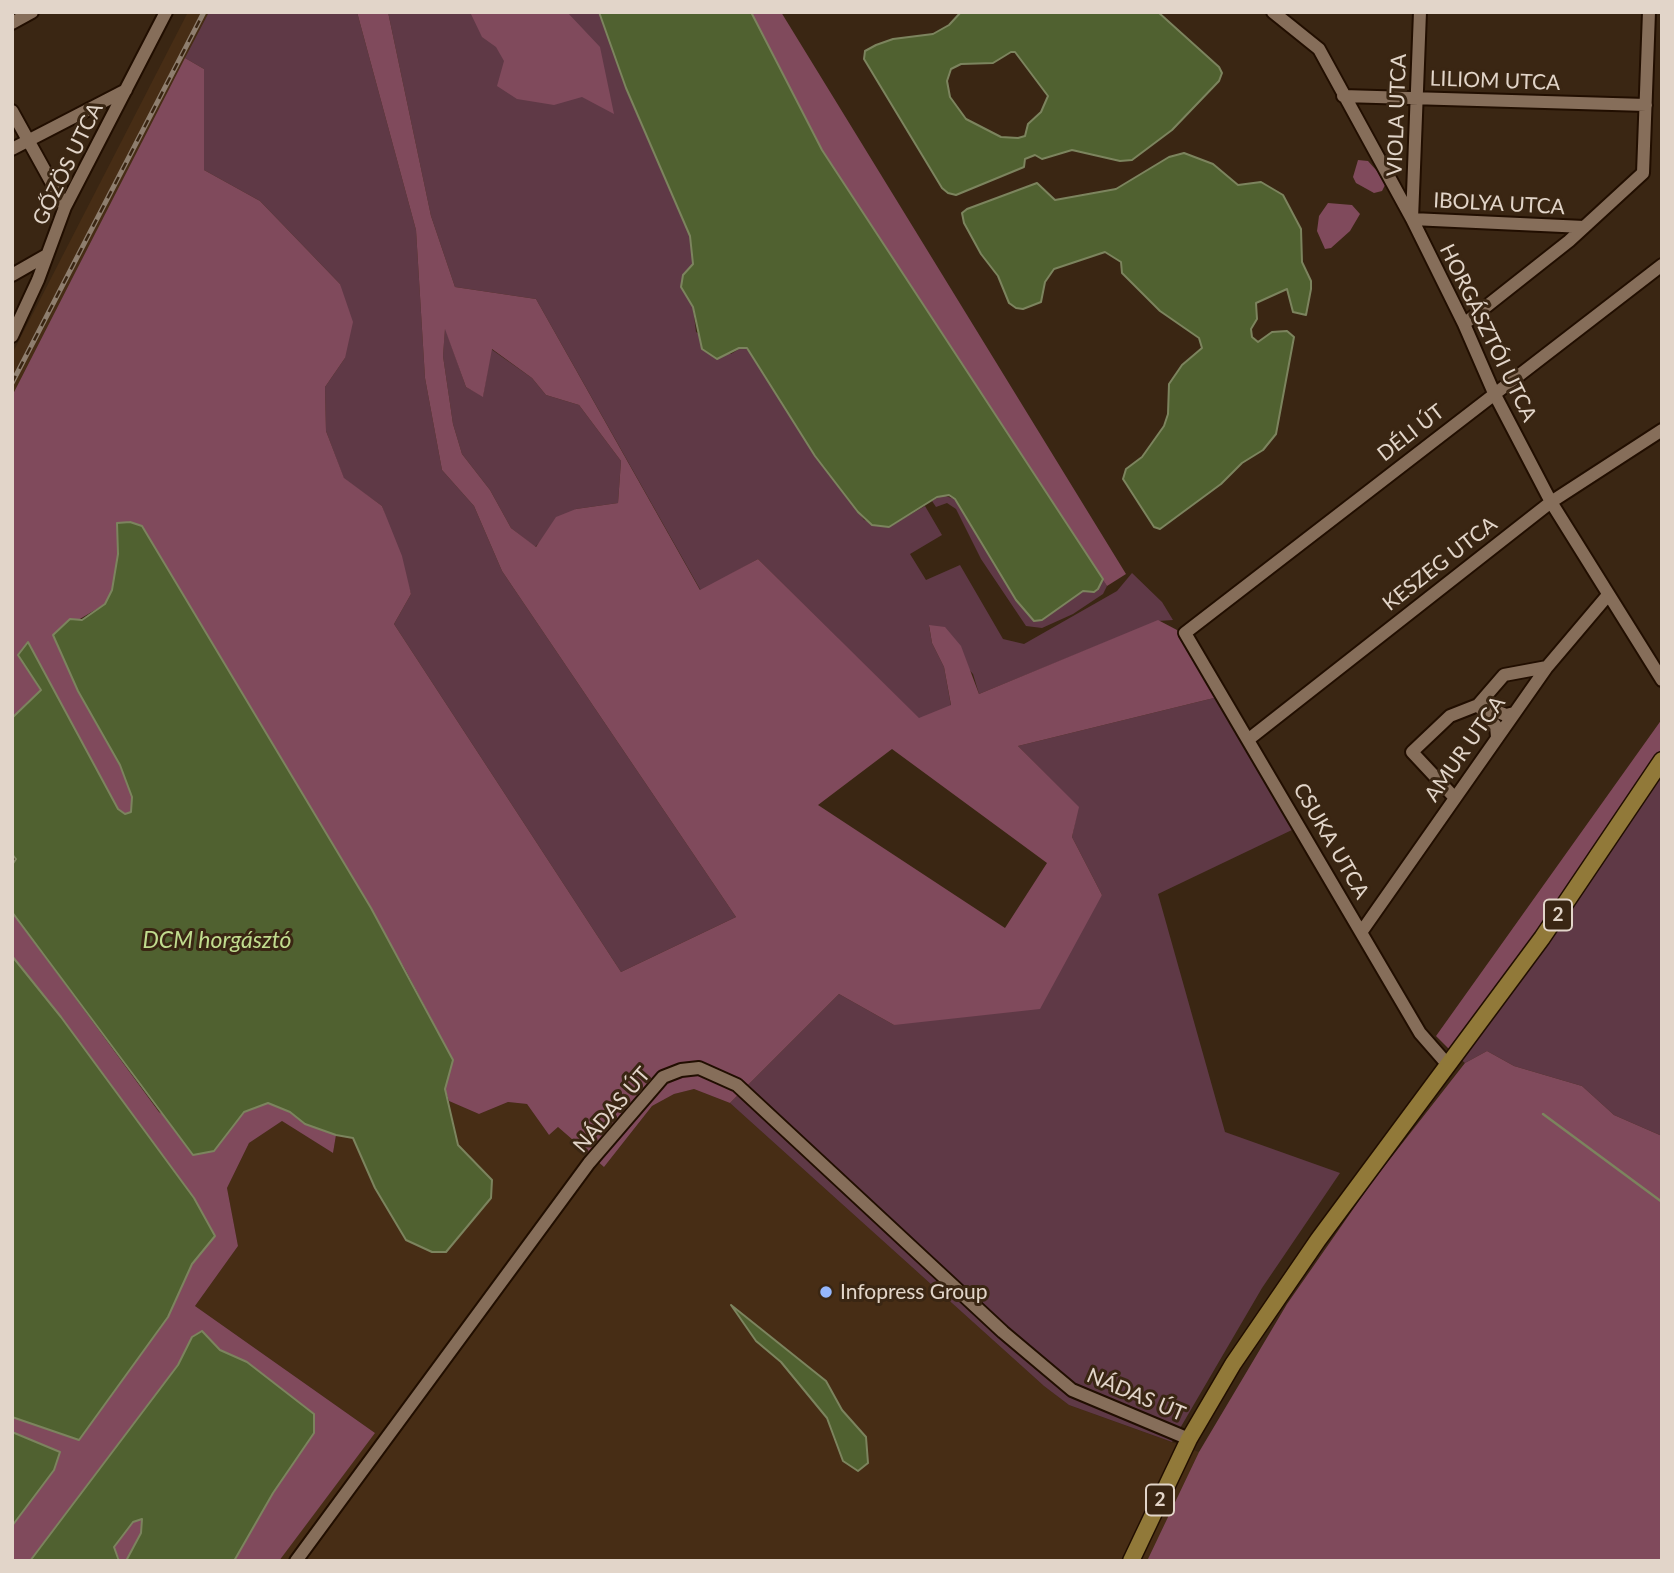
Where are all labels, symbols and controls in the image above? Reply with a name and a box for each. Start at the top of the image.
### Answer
street label: VIOLA UTCA [1382,53,1412,177]
street label: LILIOM UTCA [1429,66,1561,96]
street label: GŐZÖS UTCA [28,99,108,229]
street label: IBOLYA UTCA [1433,188,1565,220]
street label: HORGÁSZTÓI UTCA [1434,240,1542,426]
street label: DÉLI ÚT [1373,399,1449,467]
street label: KESZEG UTCA [1378,512,1502,616]
street label: AMUR UTCA [1419,691,1511,807]
street label: CSUKA UTCA [1288,778,1374,904]
road number: 2 [1544,900,1572,931]
water label: DCM horgásztó [142,927,292,955]
street label: NÁDAS ÚT [568,1062,656,1158]
place label: Infopress Group [840,1279,988,1305]
marker: Infopress Group [818,1284,834,1300]
street label: NÁDAS ÚT [1083,1363,1189,1427]
road number: 2 [1146,1484,1174,1516]

